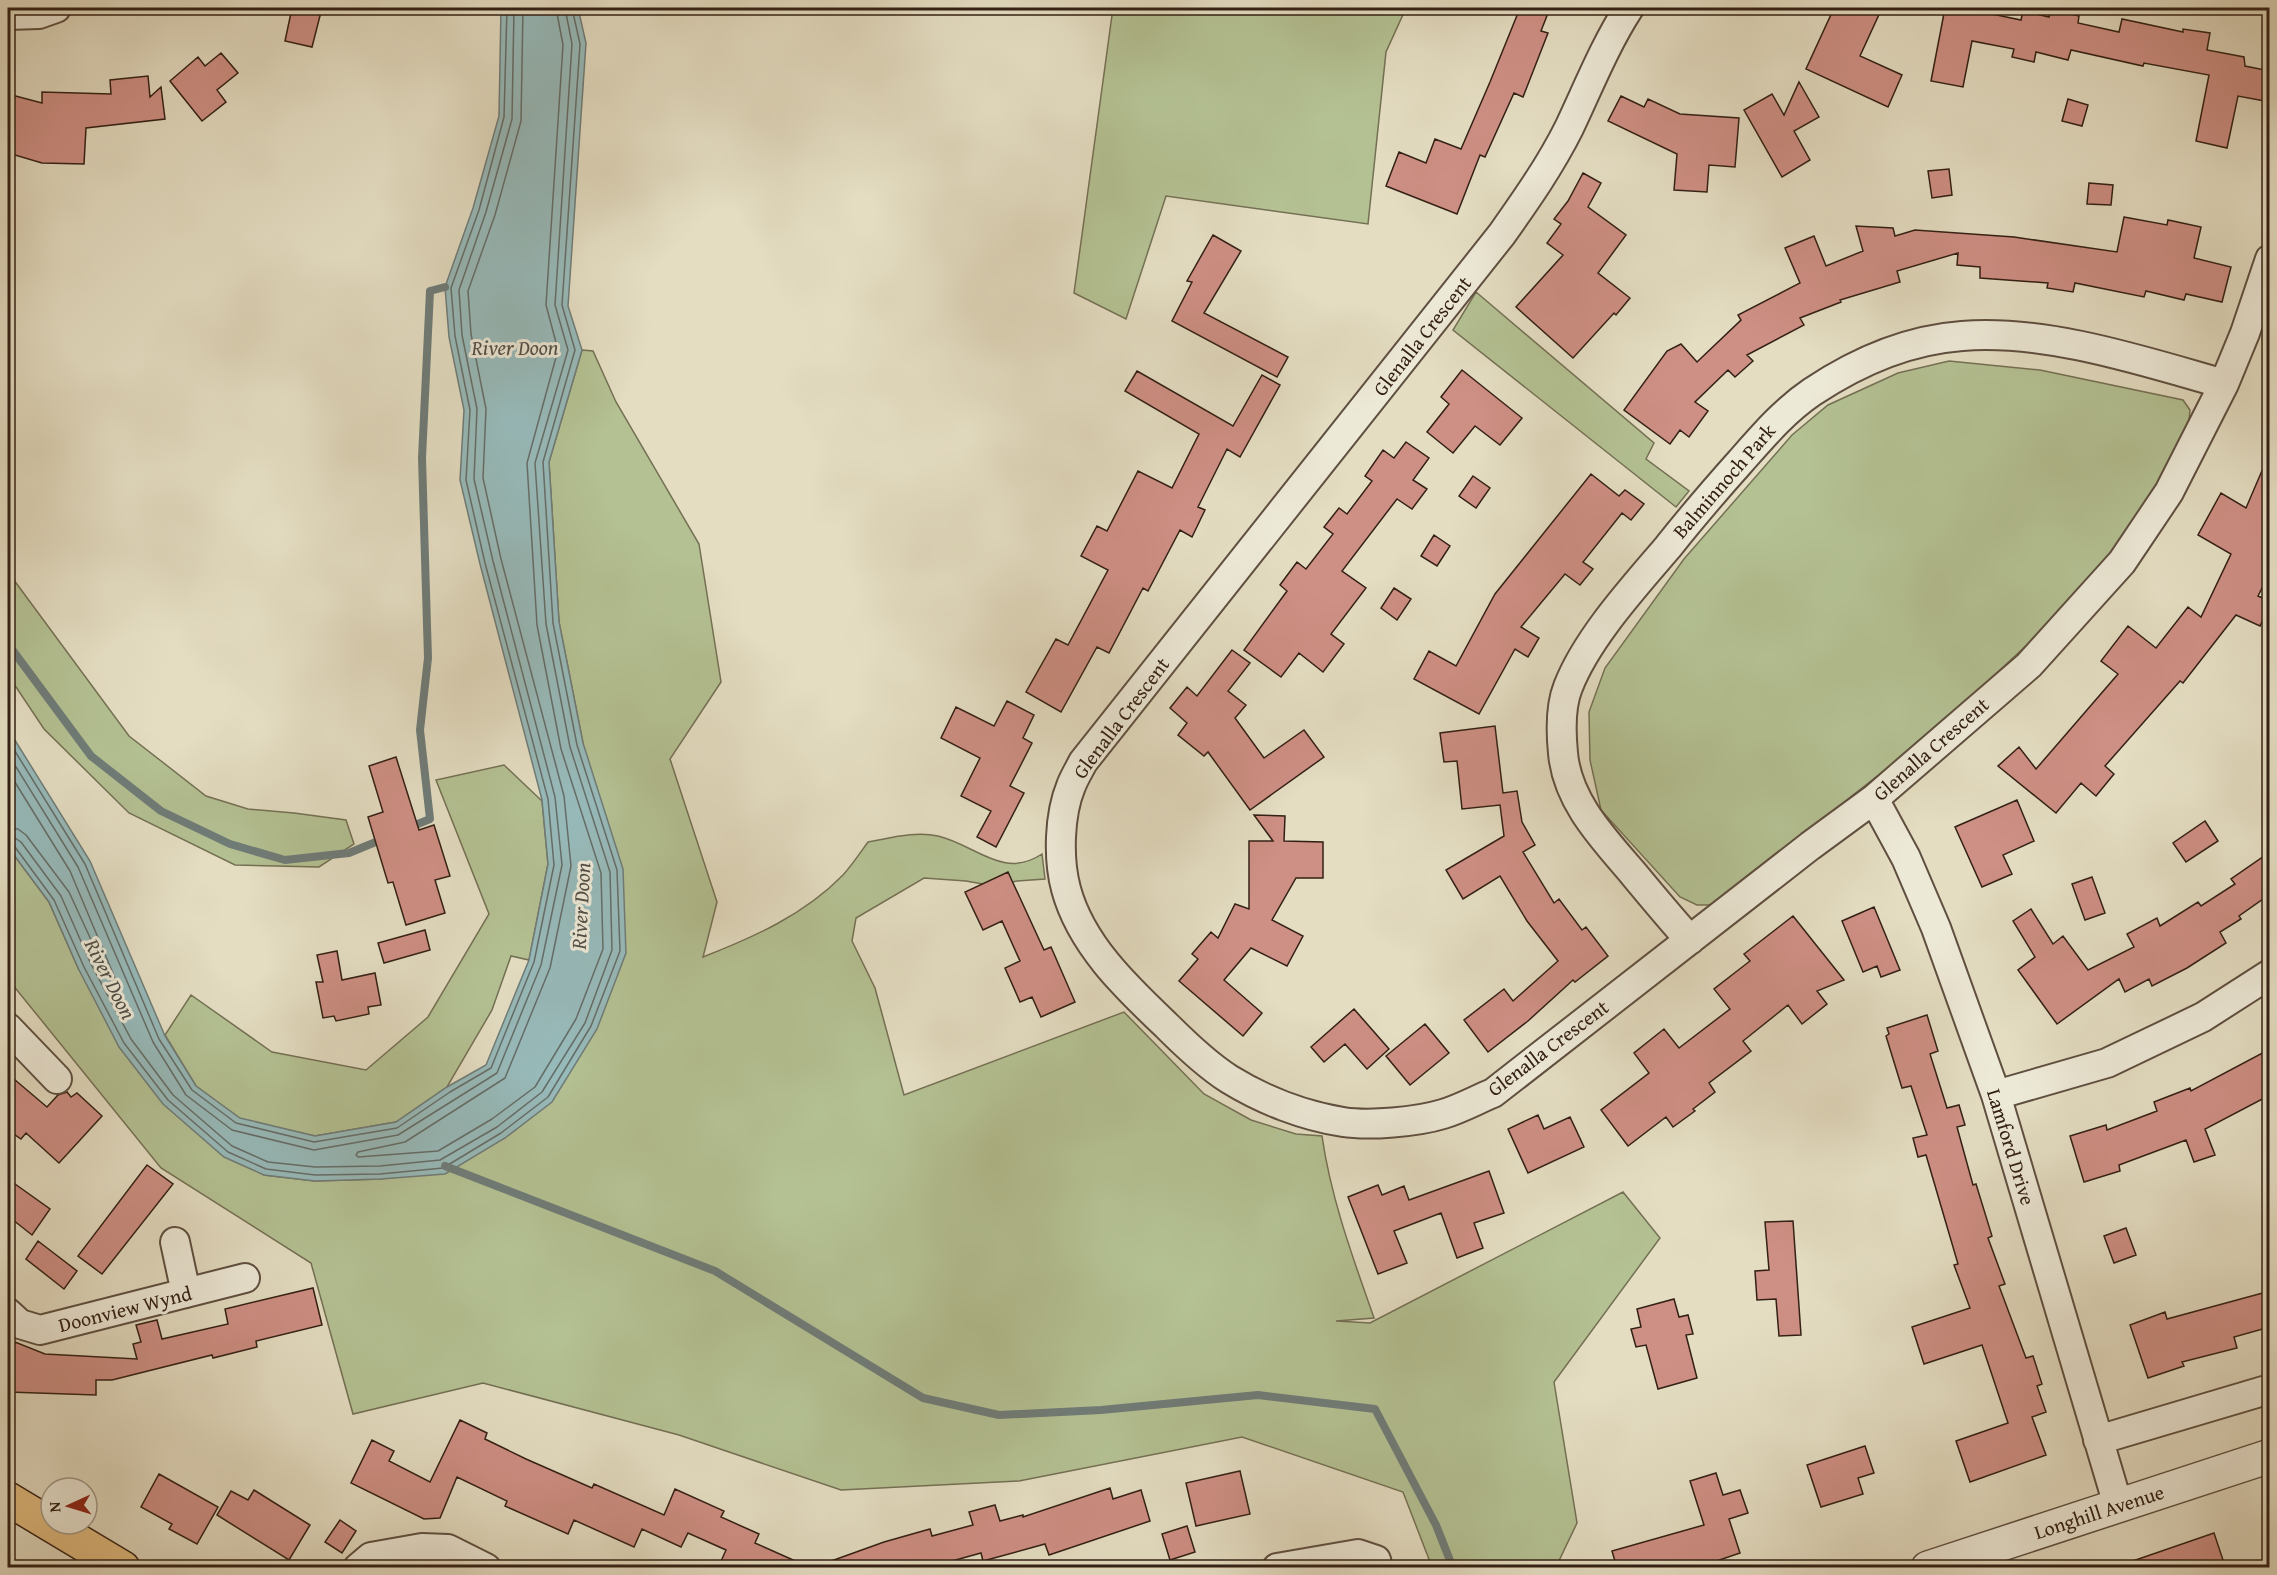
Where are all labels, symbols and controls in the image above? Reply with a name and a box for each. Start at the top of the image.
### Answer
street label: Glenalla Crescent [1365,270,1478,402]
water label: River Doon [471,332,559,363]
street label: Balminnoch Park [1665,416,1782,544]
street label: Glenalla Crescent [1065,651,1176,784]
street label: Glenalla Crescent [1866,690,1995,807]
water label: River Doon [563,861,598,951]
water label: River Doon [76,932,144,1025]
street label: Glenalla Crescent [1481,992,1614,1103]
street label: Lamford Drive [1980,1085,2043,1209]
street label: Doonview Wynd [55,1278,195,1339]
north arrow [39,1476,99,1536]
street label: Longhill Avenue [2030,1477,2168,1546]
text: N [42,1501,66,1513]

